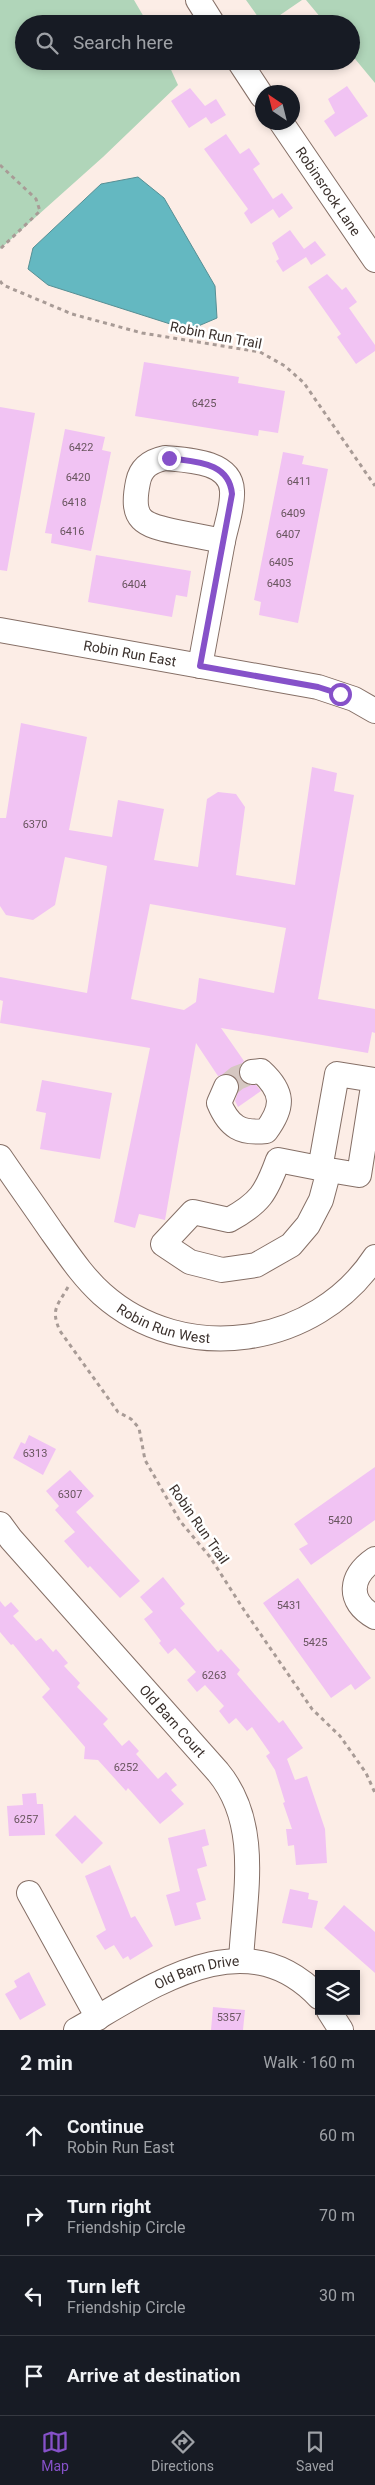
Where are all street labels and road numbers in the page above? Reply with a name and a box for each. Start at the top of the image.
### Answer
street label: Robinsrock Lane [292,144,364,239]
street label: Robin Run Trail [169,318,263,352]
street label: Robin Run East [82,637,178,670]
street label: Robin Run West [114,1300,211,1346]
street label: Robin Run Trail [166,1481,232,1567]
street label: Old Barn Court [136,1682,209,1761]
street label: Old Barn Drive [152,1953,239,1992]

